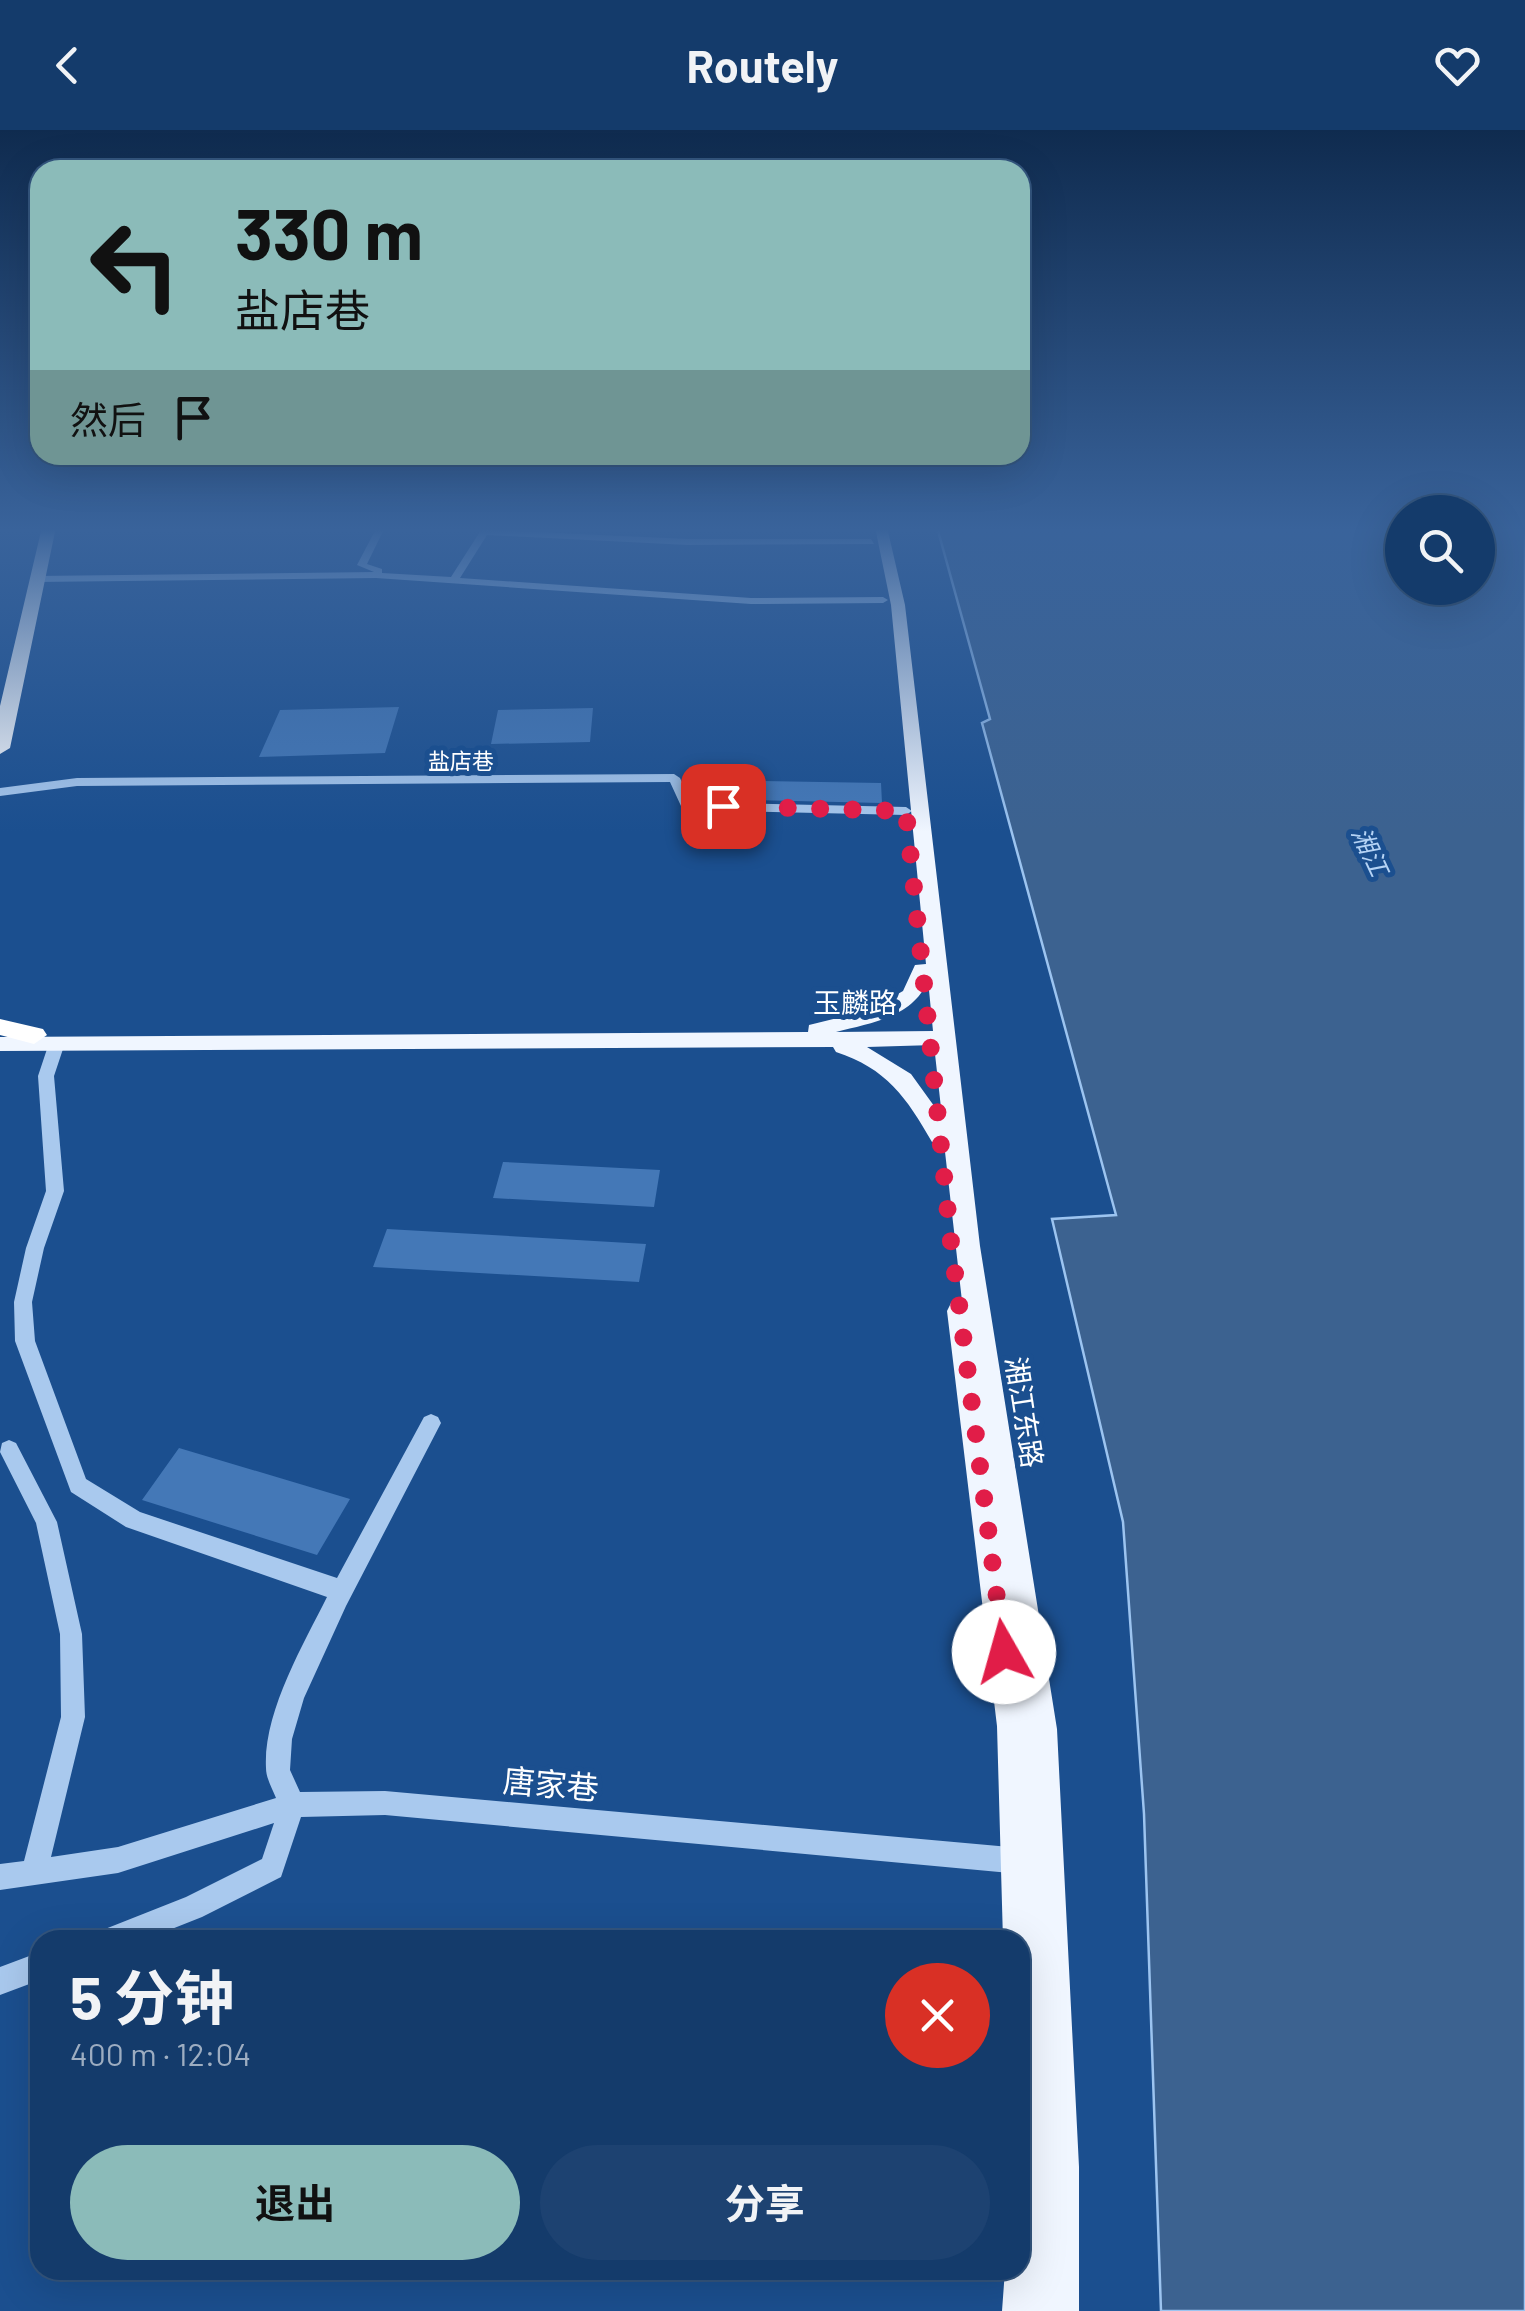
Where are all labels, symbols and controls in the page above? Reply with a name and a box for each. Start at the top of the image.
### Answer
icon: back [40,38,95,93]
text: Routely [687,38,838,92]
icon: heart [1430,38,1485,93]
text: 330 m [235,190,423,274]
icon: left [70,200,200,330]
text: 盐店巷 [235,282,370,336]
icon: arrive [166,390,221,445]
text: 然后 [70,396,146,442]
map controls [1385,495,1495,605]
button: search [1385,495,1495,605]
street label: 盐店巷 [428,747,494,773]
pin [681,764,766,849]
icon: arrive [696,779,751,834]
water label: 湘江 [1347,822,1396,883]
street label: 玉麟路 [813,985,897,1019]
street label: 湘江东路 [999,1354,1051,1470]
position arrow [952,1600,1056,1704]
street label: 唐家巷 [502,1760,600,1806]
text: 5 分钟 [70,1960,234,2032]
button: close [885,1963,990,2068]
text: 400 m · 12:04 [70,2034,251,2072]
button: 退出 [70,2145,520,2260]
button: 分享 [540,2145,990,2260]

